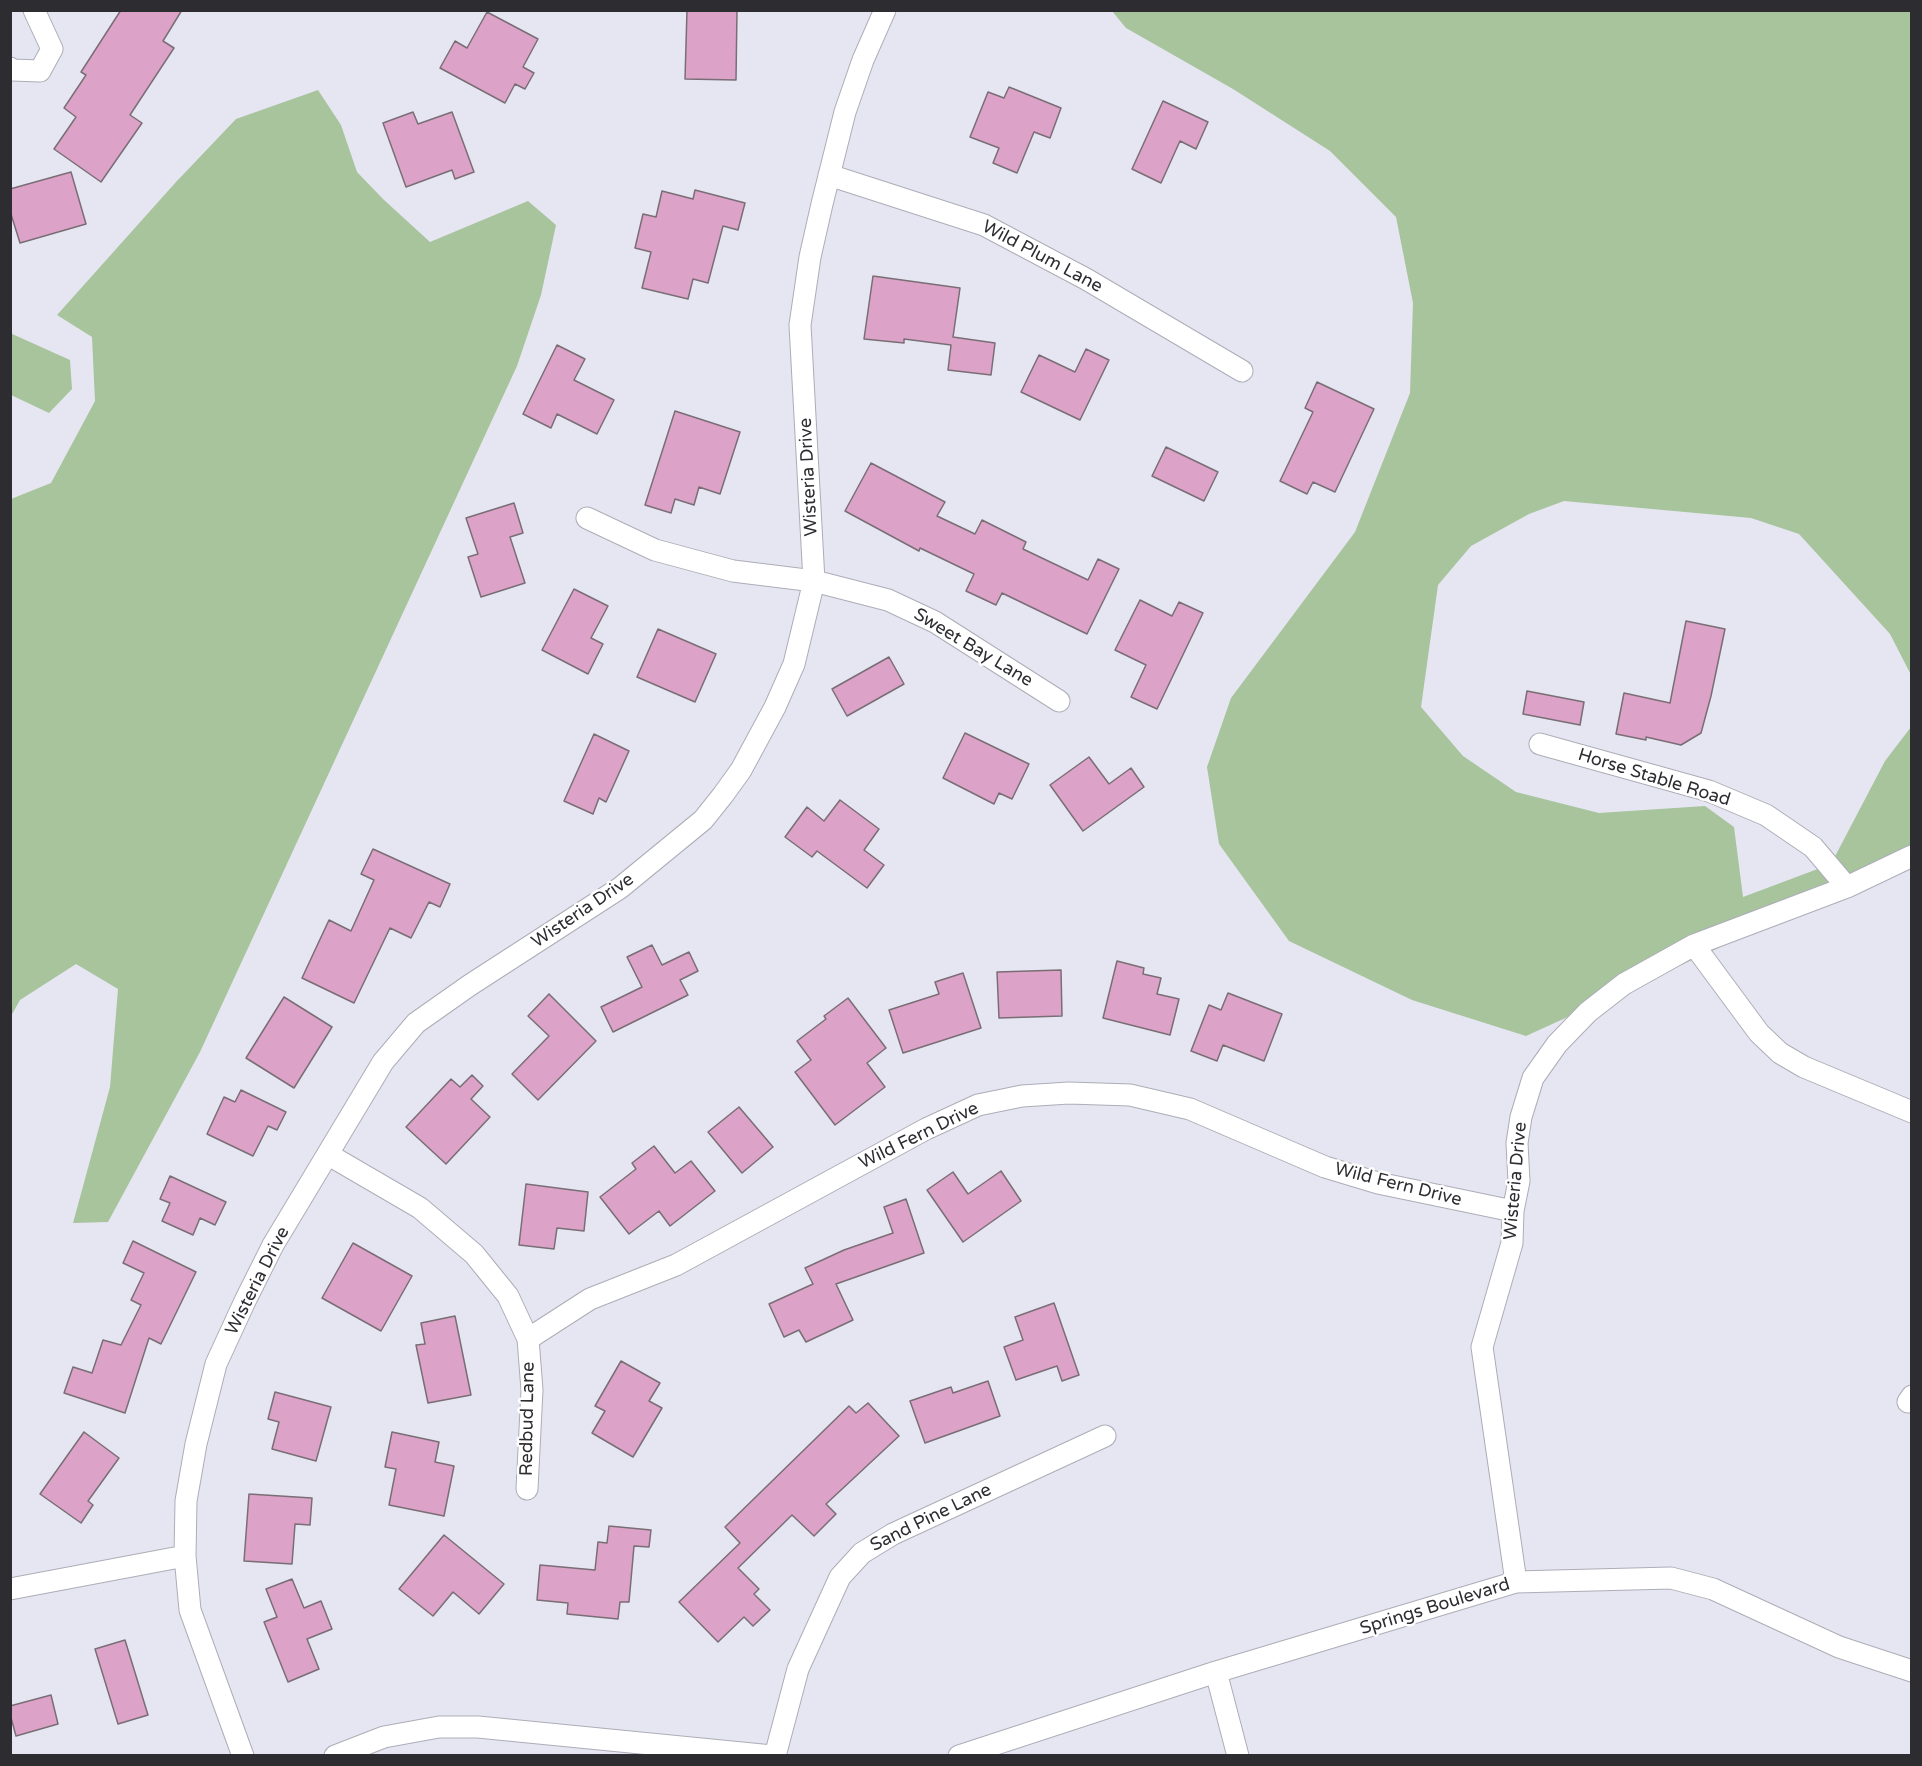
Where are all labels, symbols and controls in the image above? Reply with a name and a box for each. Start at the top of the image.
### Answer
street label: Wild Plum Lane [978,216,1106,298]
street label: Wisteria Drive [795,417,823,537]
street label: Sweet Bay Lane [910,604,1036,692]
street label: Horse Stable Road [1575,745,1733,811]
street label: Wisteria Drive [528,869,638,953]
street label: Wild Fern Drive [856,1098,982,1174]
street label: Wisteria Drive [1500,1121,1532,1241]
street label: Wild Fern Drive [1332,1159,1464,1211]
street label: Wisteria Drive [221,1223,295,1339]
street label: Redbud Lane [516,1362,540,1476]
street label: Sand Pine Lane [867,1479,995,1557]
street label: Springs Boulevard [1357,1574,1513,1640]

